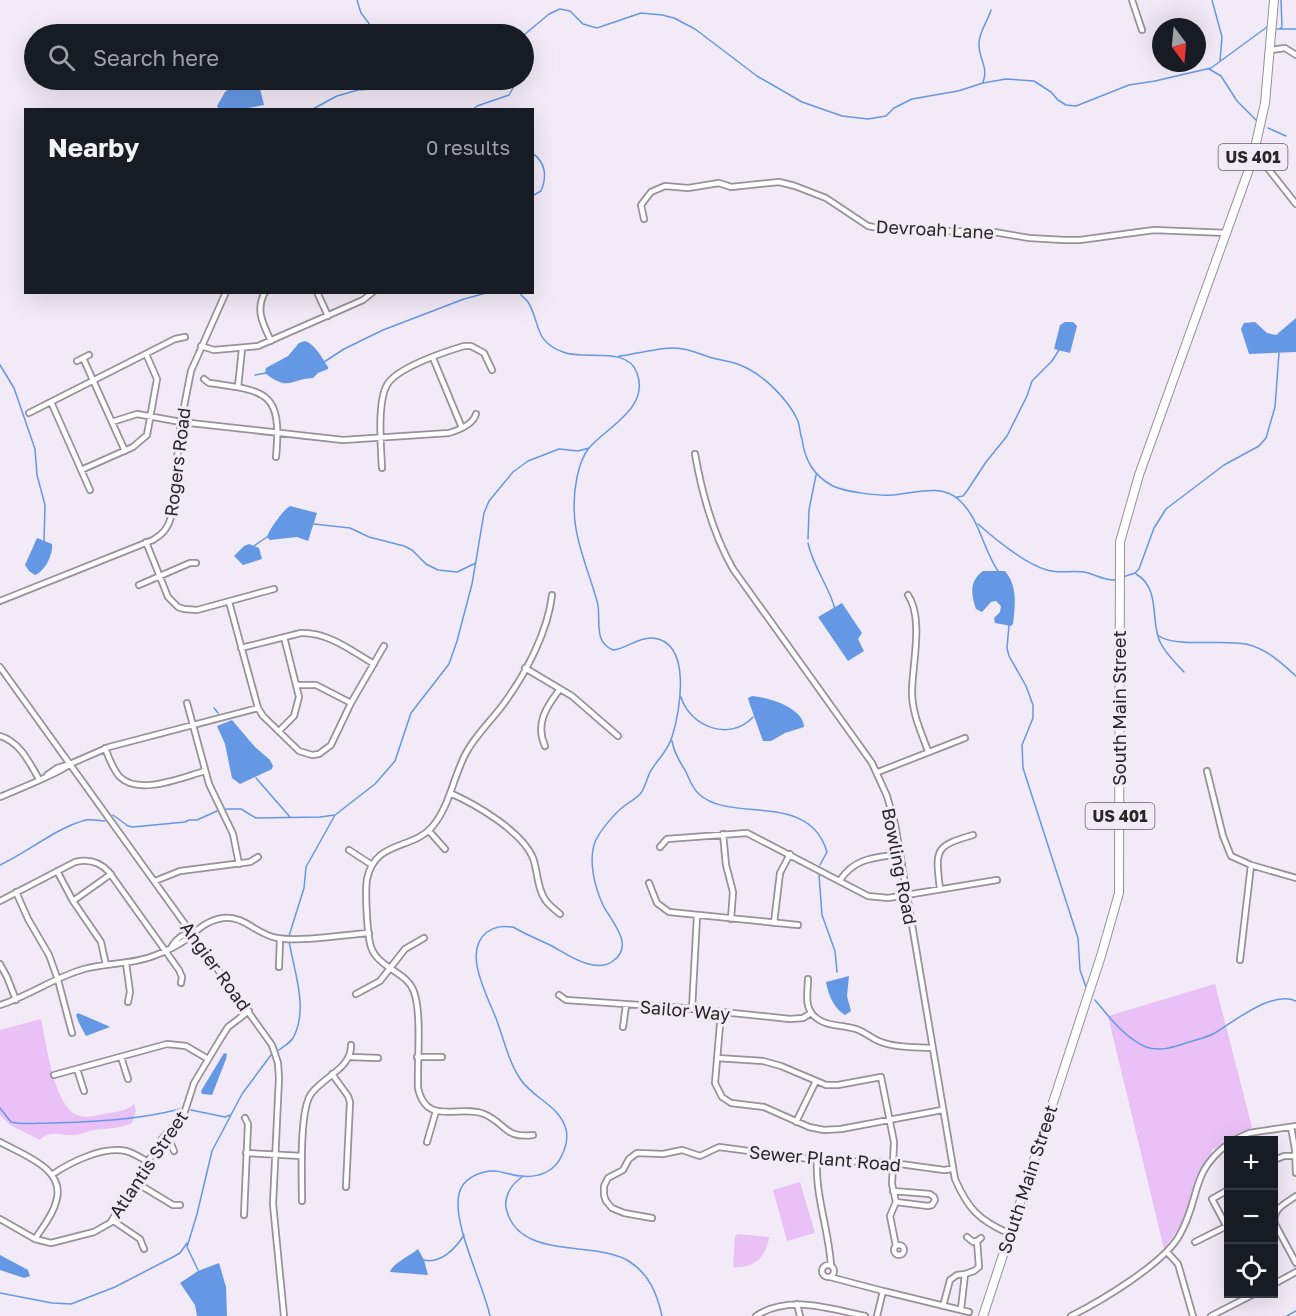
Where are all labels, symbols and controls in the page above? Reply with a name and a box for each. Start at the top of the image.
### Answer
north arrow [1152,18,1206,72]
search box [24,24,534,90]
icon: search [45,41,78,74]
text: Search here [93,44,219,71]
text: Nearby [48,132,139,163]
text: 0 results [426,135,510,159]
road number: US 401 [1218,144,1288,170]
street label: Devroah Lane [875,215,995,243]
street label: Rogers Road [159,406,195,518]
street label: South Main Street [1108,630,1130,786]
road number: US 401 [1086,803,1154,829]
street label: Bowling Road [878,806,922,926]
street label: Angier Road [176,917,256,1015]
street label: Sailor Way [639,995,731,1025]
street label: South Main Street [993,1102,1061,1256]
street label: Atlantis Street [104,1106,192,1222]
map controls [1224,1136,1278,1298]
button: + [1224,1136,1278,1190]
street label: Sewer Plant Road [748,1140,902,1176]
button: − [1224,1190,1278,1244]
button: locate [1224,1244,1278,1298]

